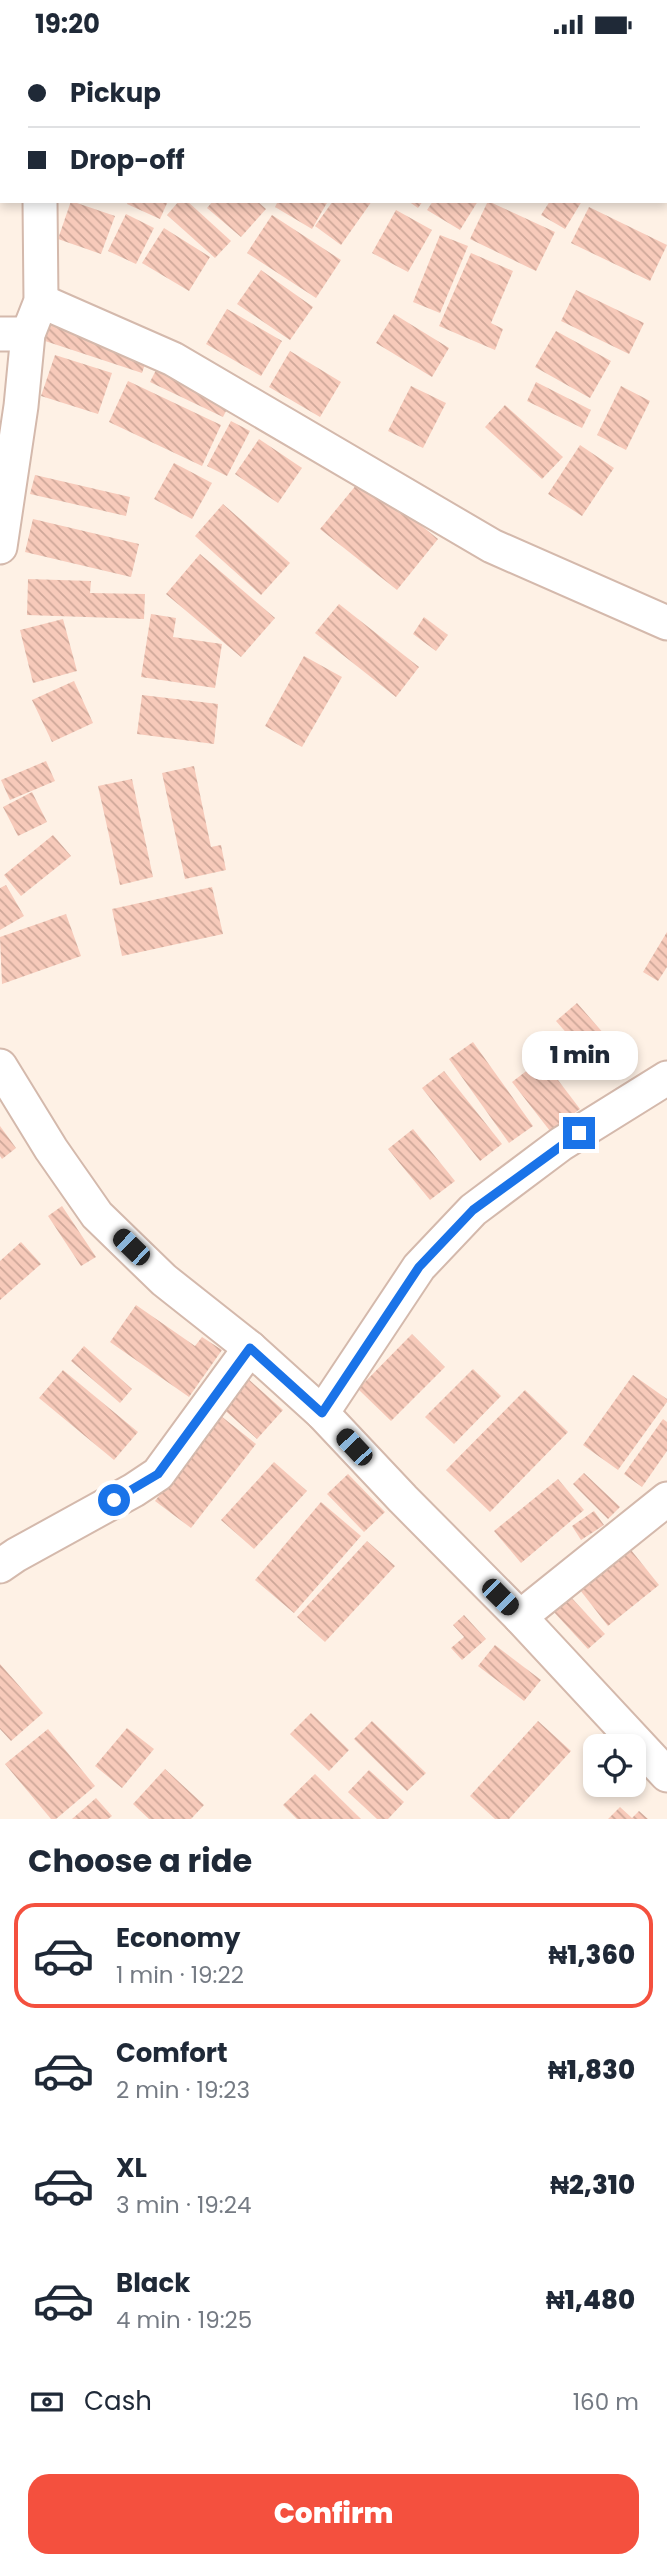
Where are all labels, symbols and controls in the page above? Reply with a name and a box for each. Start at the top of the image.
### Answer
text: 19:20 [35,6,100,42]
text: Pickup [70,75,161,111]
text: Drop-off [70,142,185,178]
callout: 1 min [521,1031,637,1081]
text: 1 min [550,1039,610,1071]
route end [563,1117,595,1149]
car [109,1225,154,1269]
car [332,1424,377,1470]
route start [98,1484,130,1516]
car [478,1575,523,1619]
map controls [583,1734,646,1797]
button: locate [583,1734,646,1797]
text: Choose a ride [28,1838,252,1883]
text: Economy [116,1920,240,1956]
icon: car [32,1924,95,1987]
text: ₦1,360 [549,1937,635,1973]
text: 1 min · 19:22 [116,1959,244,1991]
text: Comfort [116,2035,228,2071]
icon: car [32,2039,95,2102]
text: ₦1,830 [548,2052,635,2088]
text: 2 min · 19:23 [116,2074,250,2106]
text: XL [116,2150,147,2186]
icon: car [32,2154,95,2217]
text: ₦2,310 [550,2167,635,2203]
text: 3 min · 19:24 [116,2189,251,2221]
text: Black [116,2265,190,2301]
icon: car [32,2269,95,2332]
text: ₦1,480 [546,2282,635,2318]
text: 4 min · 19:25 [116,2304,252,2336]
icon: cash [28,2383,66,2421]
text: Cash [84,2383,152,2419]
text: 160 m [573,2386,639,2418]
button: Confirm [28,2474,639,2554]

